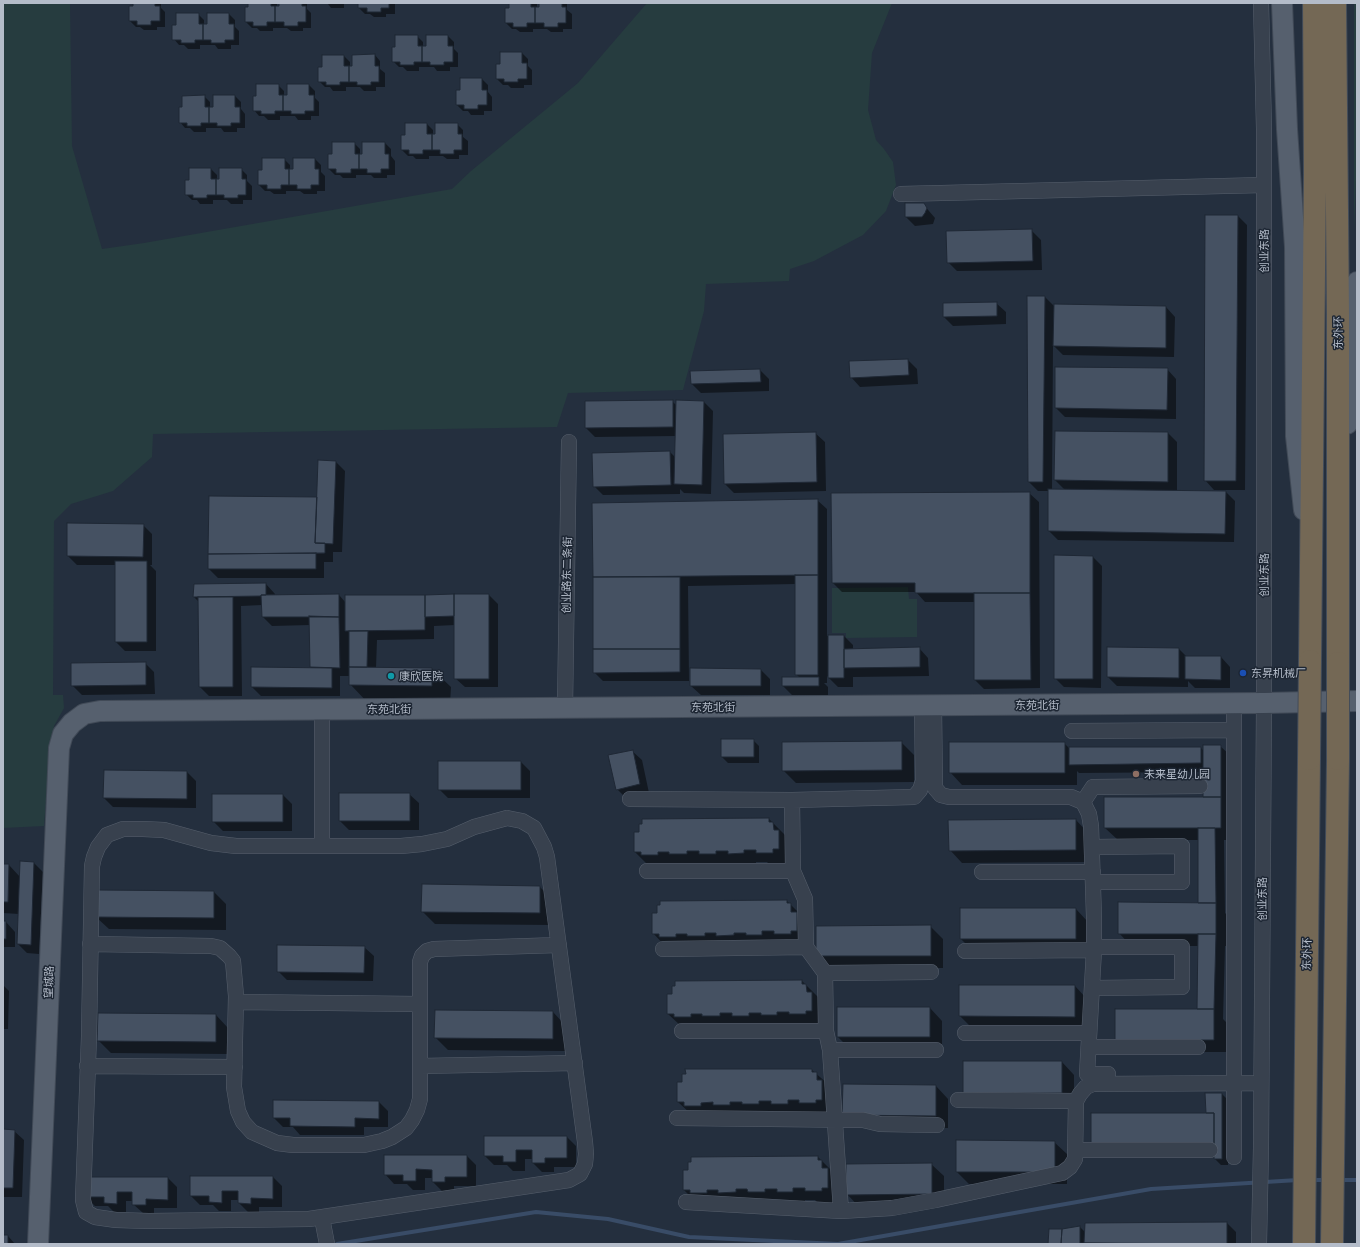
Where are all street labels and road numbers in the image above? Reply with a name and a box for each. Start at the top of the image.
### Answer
street label: 创业东路 [1257,229,1271,273]
street label: 东外环 [1331,317,1345,349]
street label: 创业路东二条街 [560,536,574,614]
street label: 创业东路 [1257,553,1271,597]
street label: 东苑北街 [1015,698,1059,712]
street label: 东苑北街 [691,700,735,714]
street label: 东苑北街 [367,702,411,716]
street label: 创业东路 [1255,877,1269,921]
street label: 东外环 [1300,937,1314,971]
street label: 望城路 [42,965,56,999]

